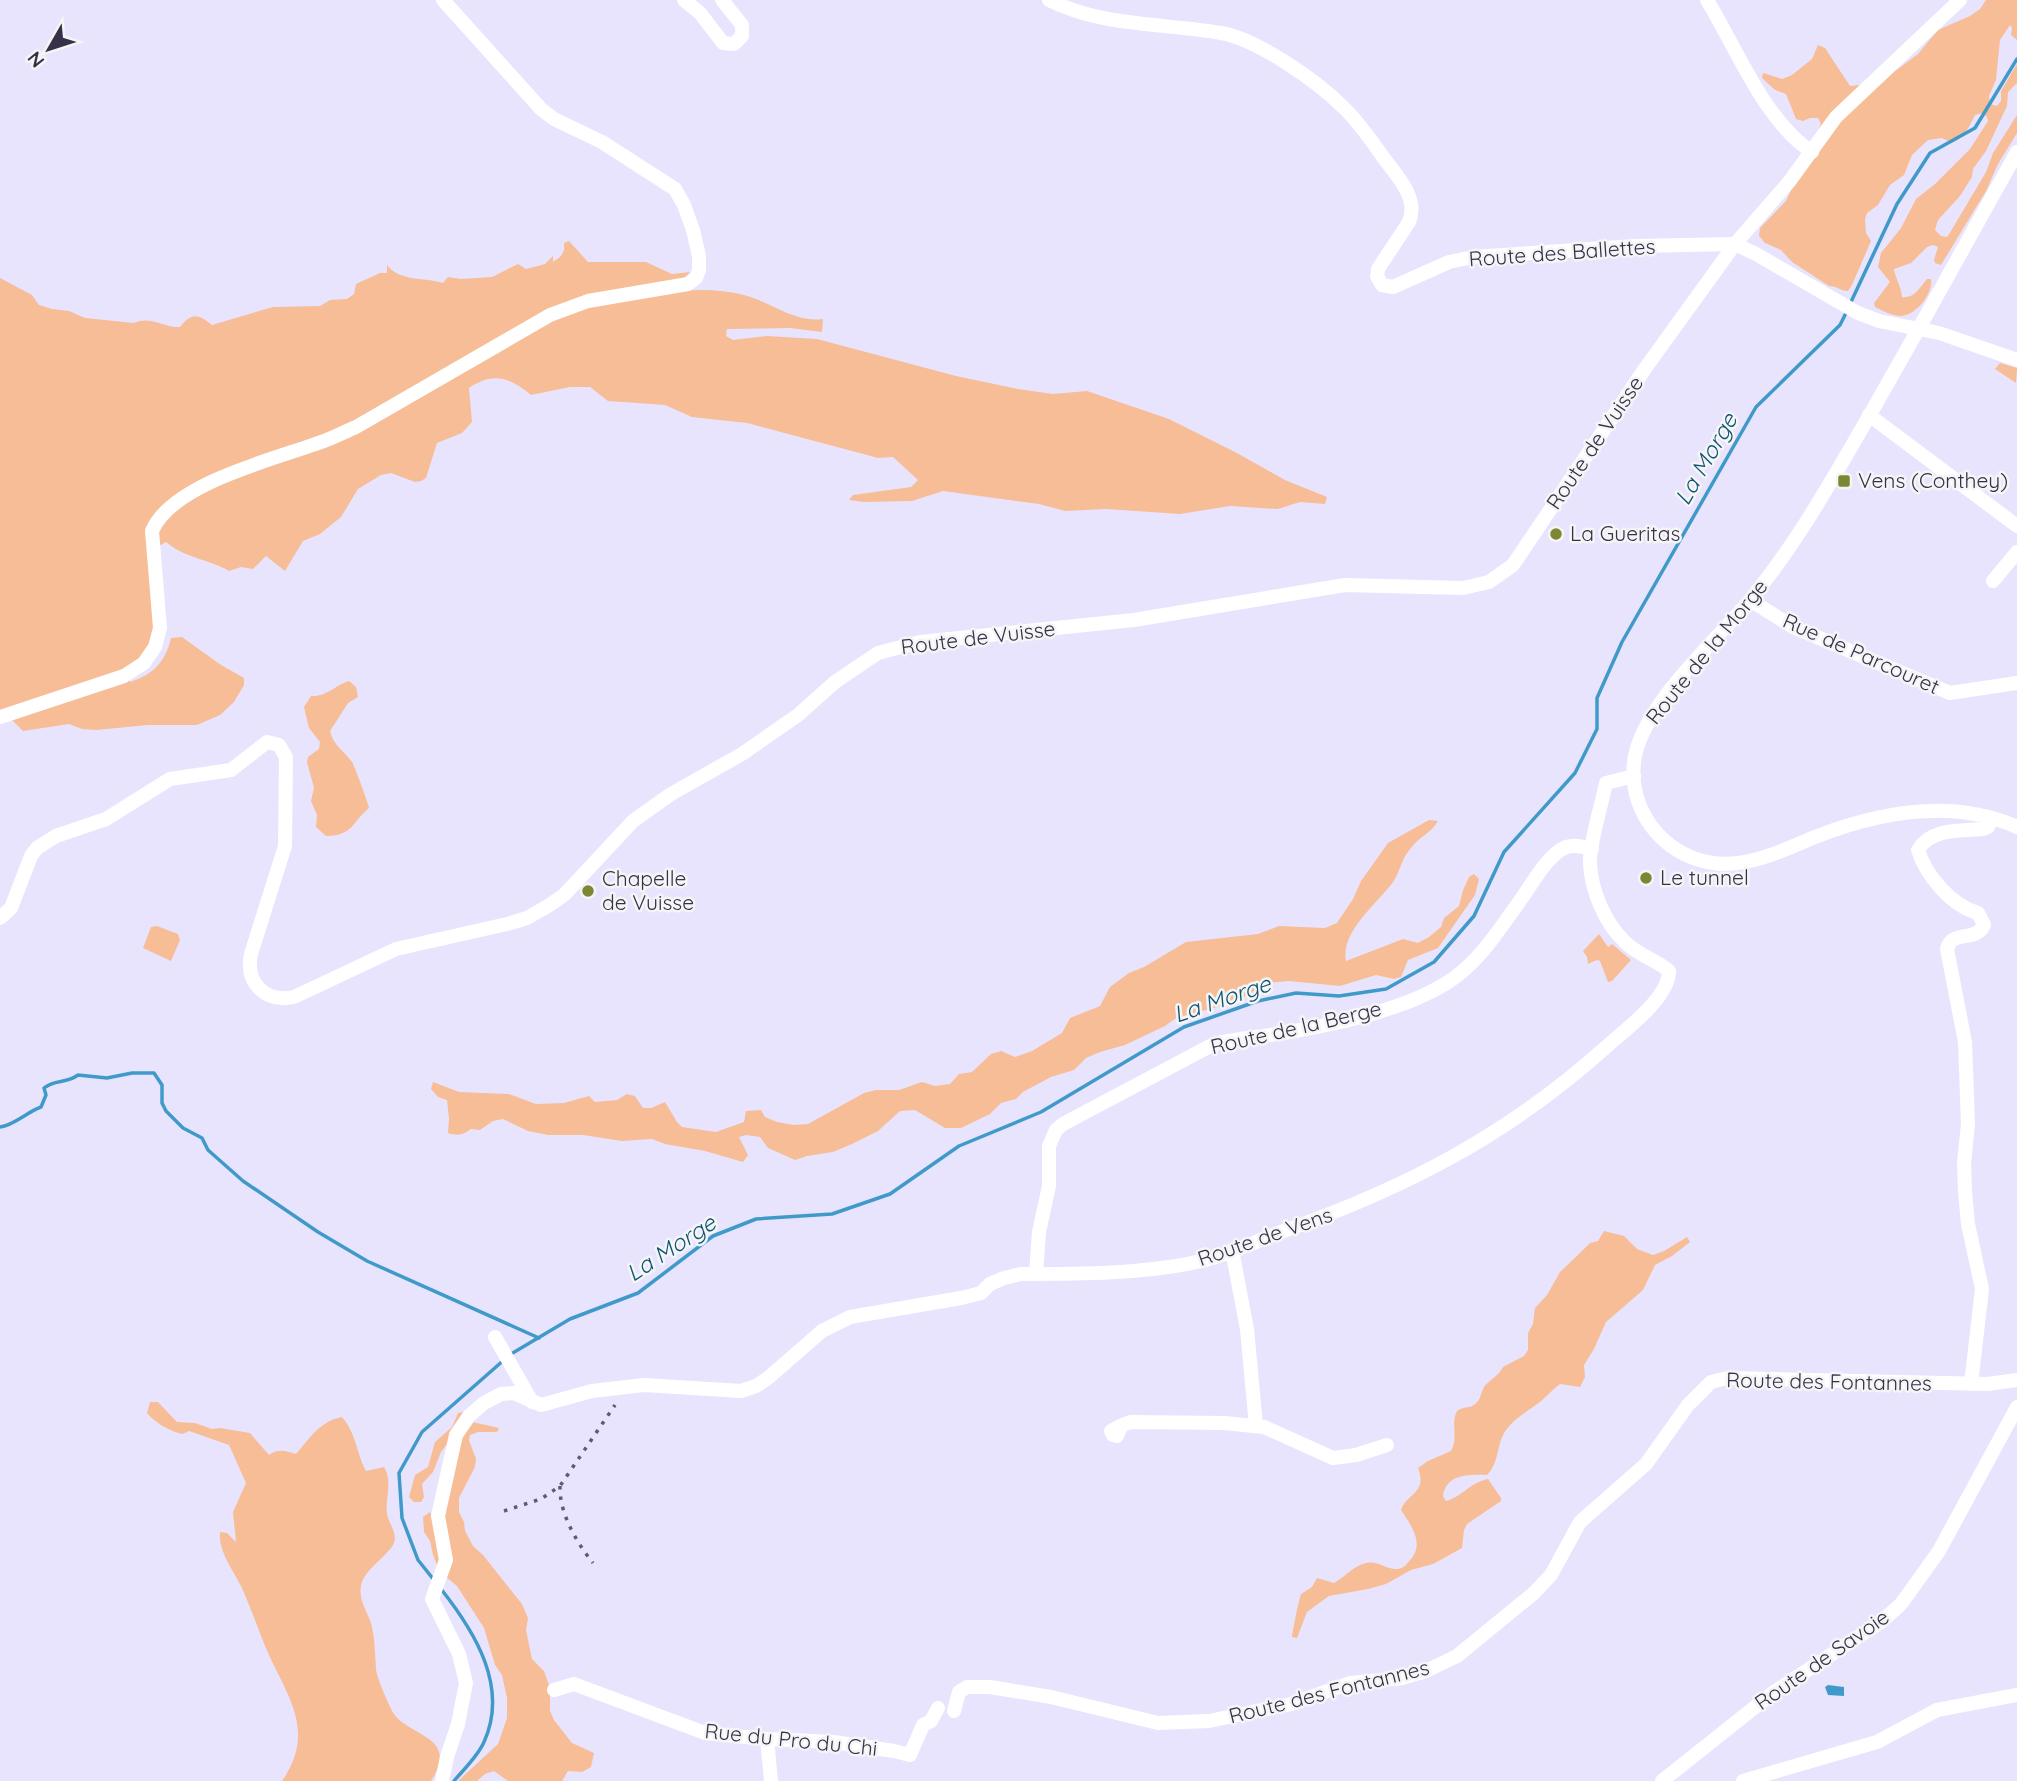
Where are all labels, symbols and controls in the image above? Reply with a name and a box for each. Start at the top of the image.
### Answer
north arrow [14,14,84,84]
text: N [22,47,50,73]
street label: Route des Ballettes [1468,233,1656,271]
street label: Route de Vuisse [1540,371,1648,514]
water label: La Morge [1668,407,1744,510]
place label: Vens (Conthey) [1858,467,2008,493]
marker: Vens (Conthey) [1836,473,1852,489]
place label: La Gueritas [1570,520,1680,546]
marker: La Gueritas [1548,526,1564,542]
street label: Route de la Morge [1640,574,1773,729]
street label: Rue de Parcouret [1779,607,1944,699]
street label: Route de Vuisse [899,615,1057,659]
place label: Le tunnel [1660,864,1749,890]
place label: Chapelle de Vuisse [602,865,694,915]
marker: Le tunnel [1638,870,1654,886]
marker: Chapelle de Vuisse [580,883,596,899]
water label: La Morge [1169,968,1275,1029]
street label: Route de la Berge [1208,995,1384,1059]
street label: Route de Vens [1194,1201,1336,1271]
water label: La Morge [621,1207,722,1287]
street label: Route des Fontannes [1726,1366,1932,1396]
street label: Route de Savoie [1749,1603,1894,1715]
street label: Route des Fontannes [1226,1654,1432,1729]
street label: Rue du Pro du Chi [703,1717,879,1761]

